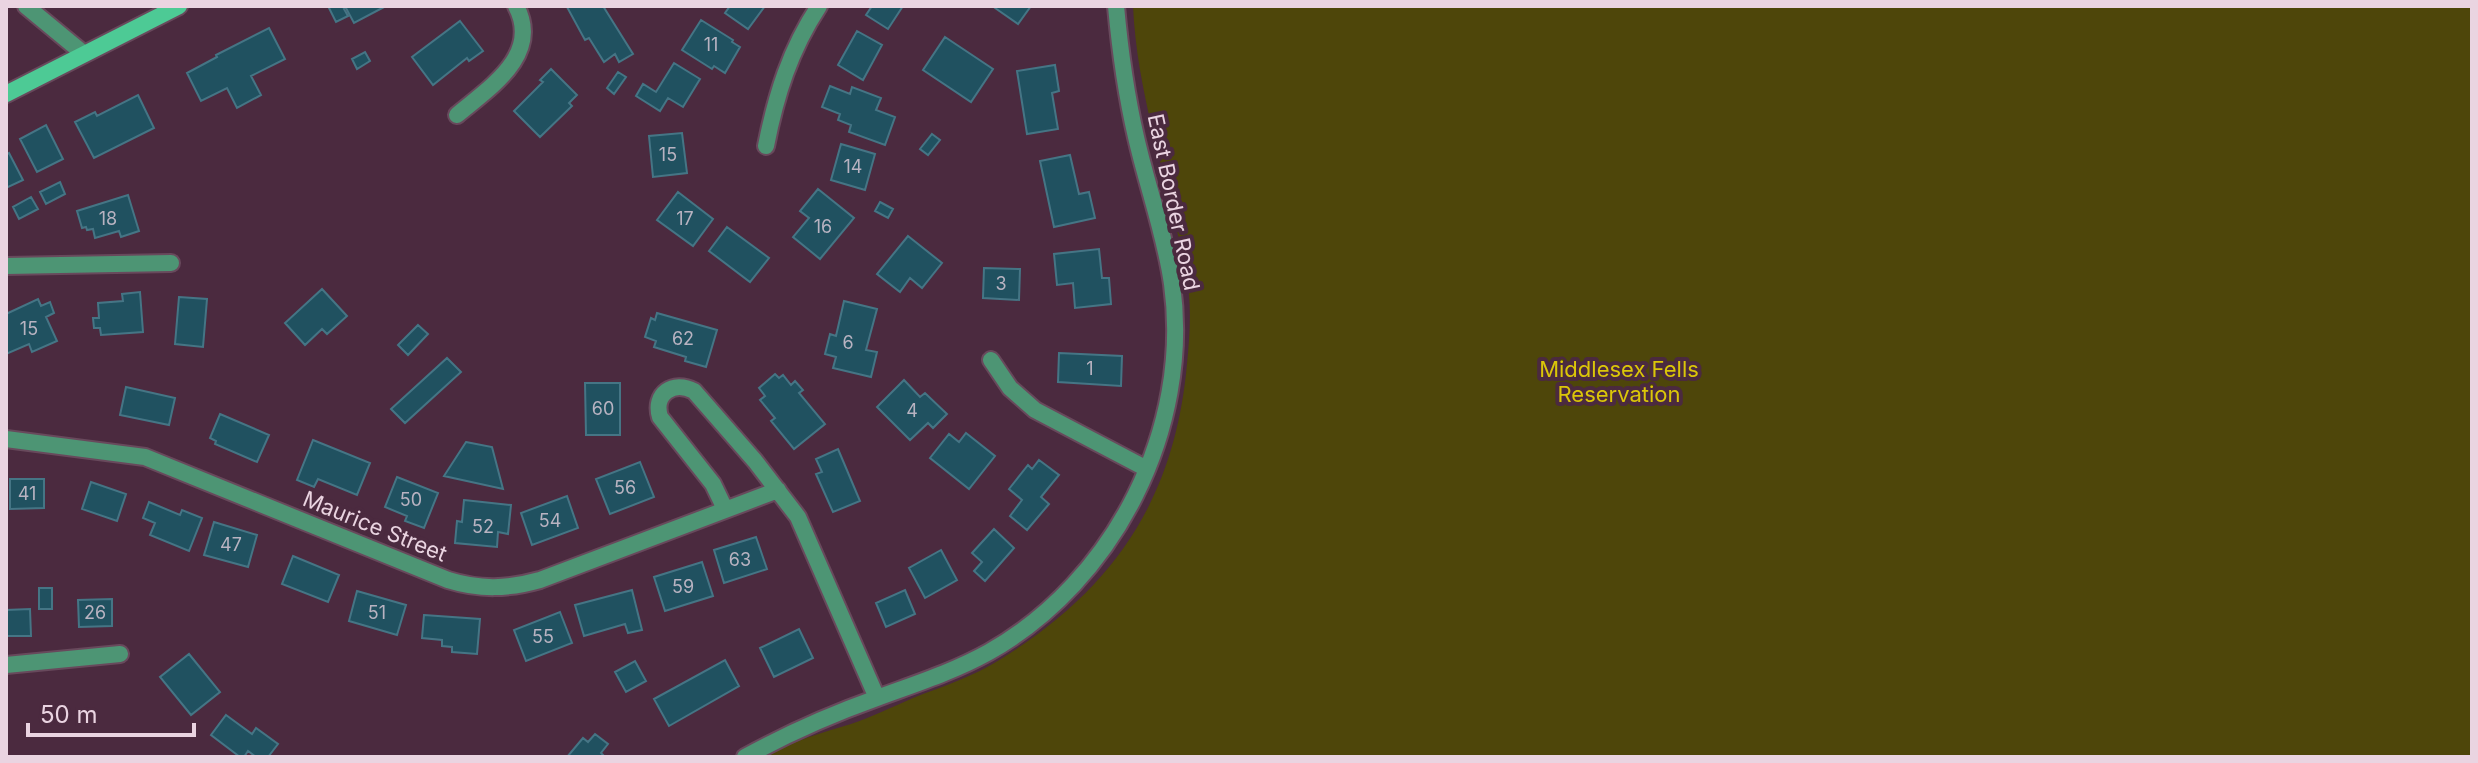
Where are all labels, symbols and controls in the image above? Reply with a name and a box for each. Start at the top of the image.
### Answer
house number: 11 [704,34,718,55]
street label: East Border Road [1143,111,1205,293]
house number: 15 [659,144,677,165]
house number: 14 [844,156,862,177]
house number: 18 [99,208,117,229]
house number: 17 [676,208,694,229]
house number: 16 [814,216,832,237]
house number: 3 [995,273,1007,294]
house number: 15 [20,318,38,339]
house number: 62 [672,328,694,349]
house number: 6 [842,332,854,353]
park label: Middlesex Fells Reservation [1539,356,1699,407]
house number: 1 [1086,358,1094,379]
house number: 60 [592,398,614,419]
house number: 4 [906,400,918,421]
house number: 56 [614,477,636,498]
house number: 41 [18,483,36,504]
street label: Maurice Street [299,485,451,567]
house number: 50 [400,489,422,510]
house number: 54 [539,510,561,531]
house number: 52 [472,516,494,537]
house number: 47 [220,534,242,555]
house number: 63 [729,549,751,570]
house number: 59 [672,576,694,597]
house number: 26 [84,602,106,623]
house number: 51 [368,602,386,623]
house number: 55 [532,626,554,647]
scale bar [28,687,194,737]
text: 50 m [40,700,98,729]

